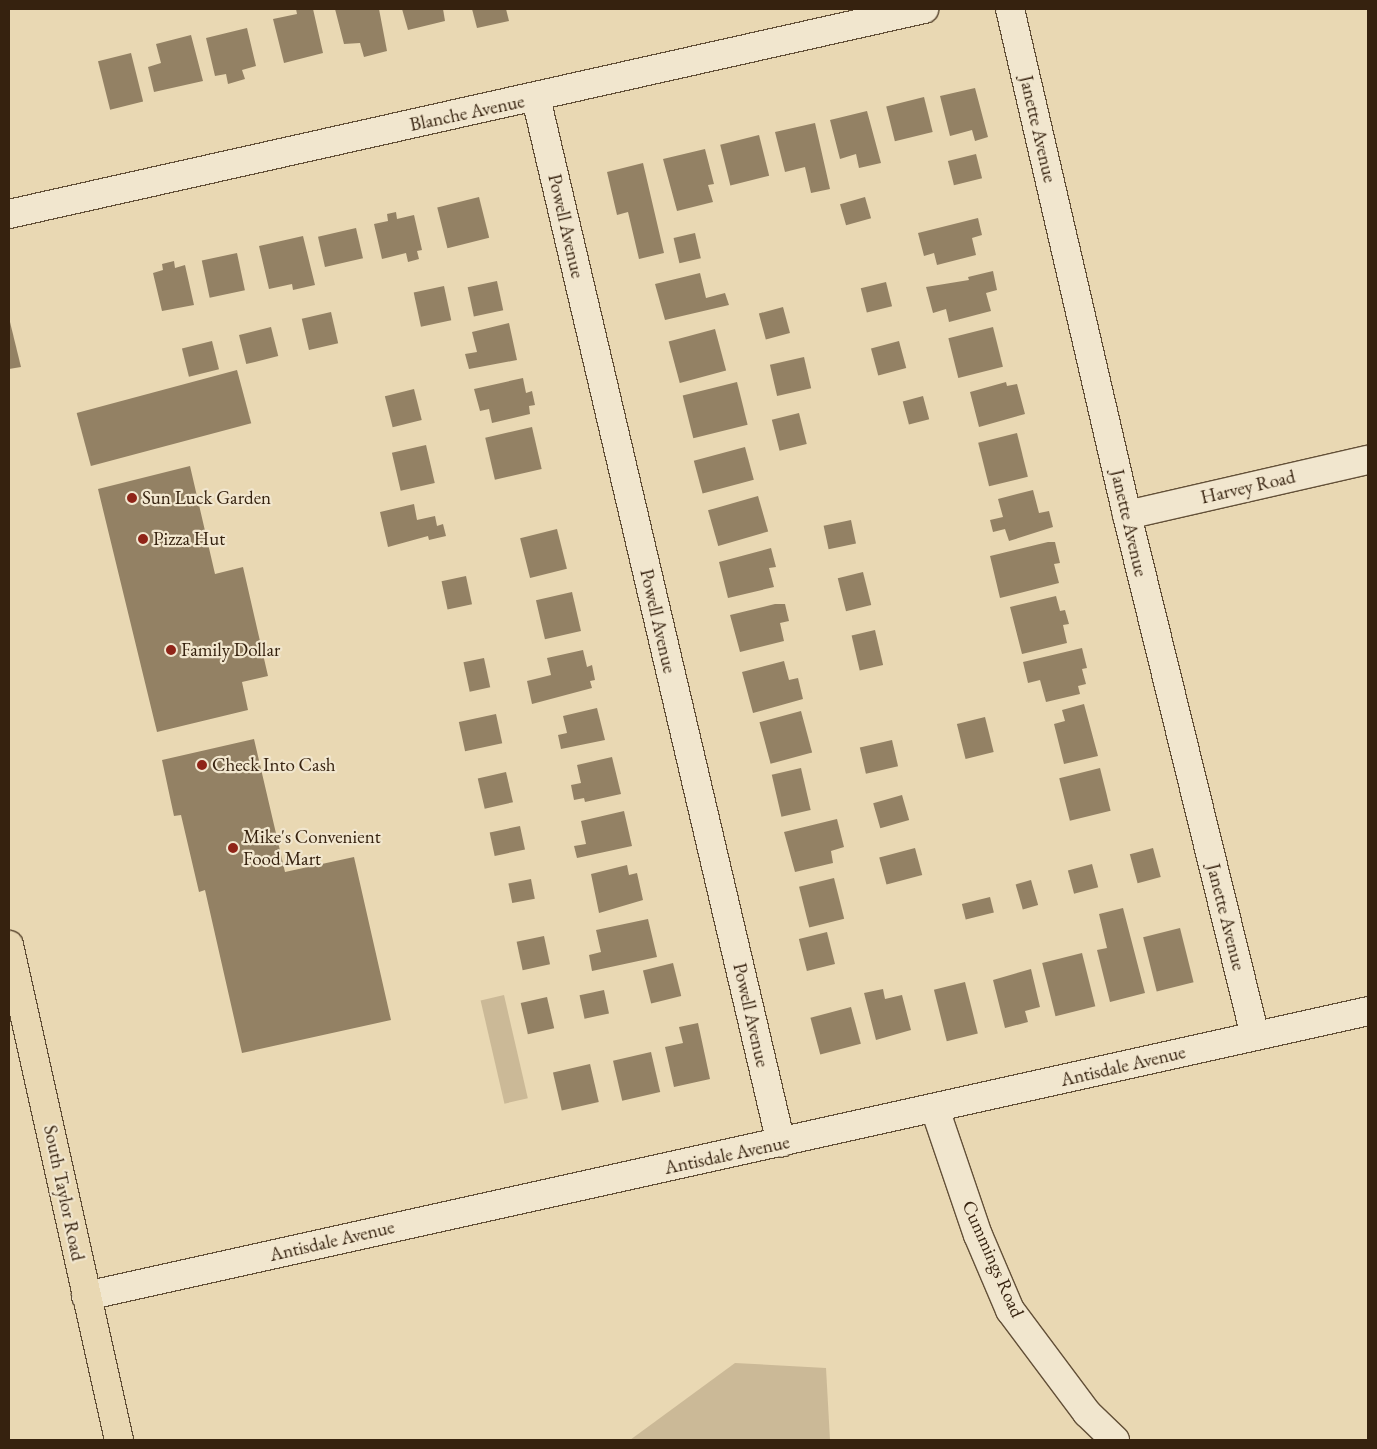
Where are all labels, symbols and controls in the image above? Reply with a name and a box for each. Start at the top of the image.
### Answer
street label: Janette Avenue [1015,73,1061,185]
street label: Blanche Avenue [408,90,526,136]
street label: Powell Avenue [543,172,589,280]
street label: Harvey Road [1198,465,1298,509]
street label: Janette Avenue [1106,467,1152,579]
place label: Sun Luck Garden [142,487,271,509]
marker: Sun Luck Garden [126,492,138,504]
place label: Pizza Hut [153,528,225,550]
marker: Pizza Hut [137,533,149,545]
street label: Powell Avenue [635,567,681,675]
place label: Family Dollar [181,639,280,661]
marker: Family Dollar [165,644,177,656]
place label: Check Into Cash [212,754,336,776]
marker: Check Into Cash [196,759,208,771]
place label: Mike's Convenient Food Mart [243,826,381,870]
marker: Mike's Convenient Food Mart [227,842,239,854]
street label: Janette Avenue [1202,861,1250,973]
street label: Powell Avenue [728,961,774,1069]
street label: Antisdale Avenue [1058,1041,1188,1091]
street label: South Taylor Road [38,1123,90,1263]
street label: Antisdale Avenue [662,1131,792,1179]
street label: Cummings Road [957,1197,1029,1321]
street label: Antisdale Avenue [267,1216,397,1266]

